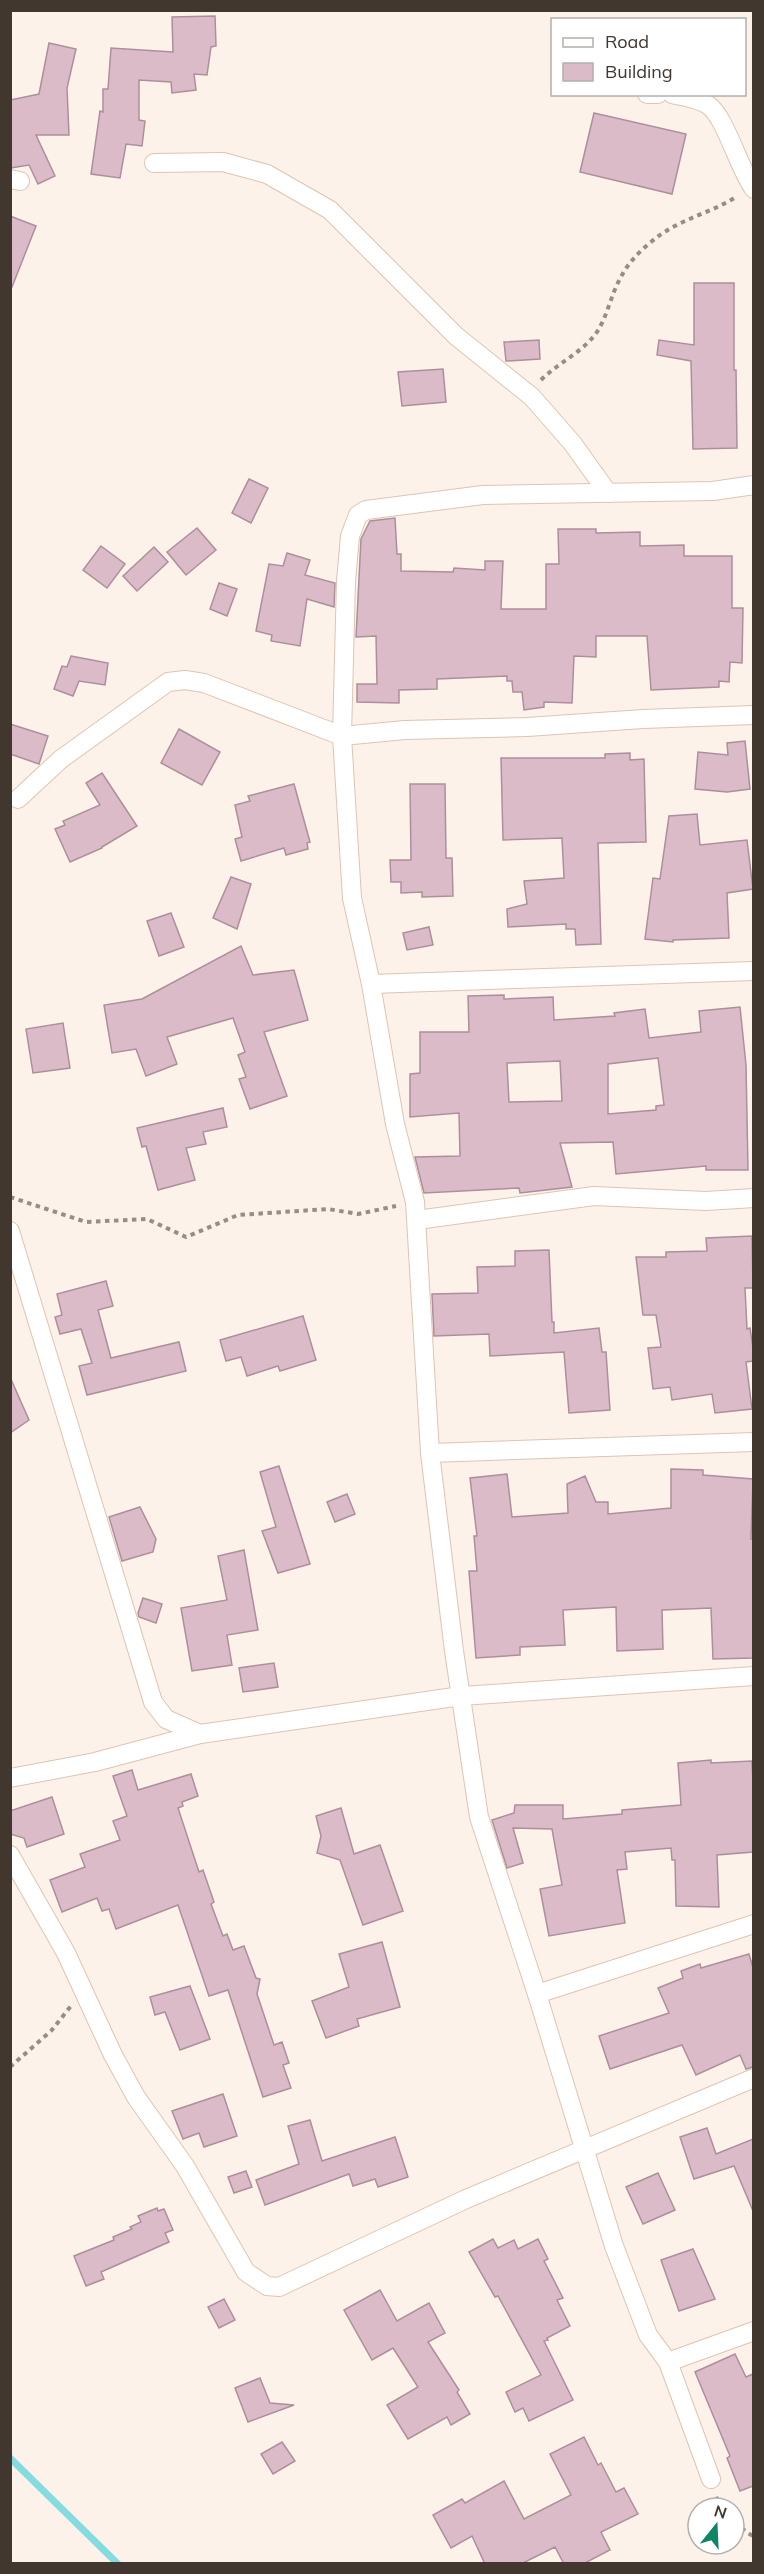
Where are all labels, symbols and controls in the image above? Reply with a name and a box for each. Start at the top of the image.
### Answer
legend [551,18,746,96]
text: Road [605,30,649,53]
text: Building [605,60,673,83]
north arrow [686,2496,746,2556]
text: N [712,2500,729,2523]

